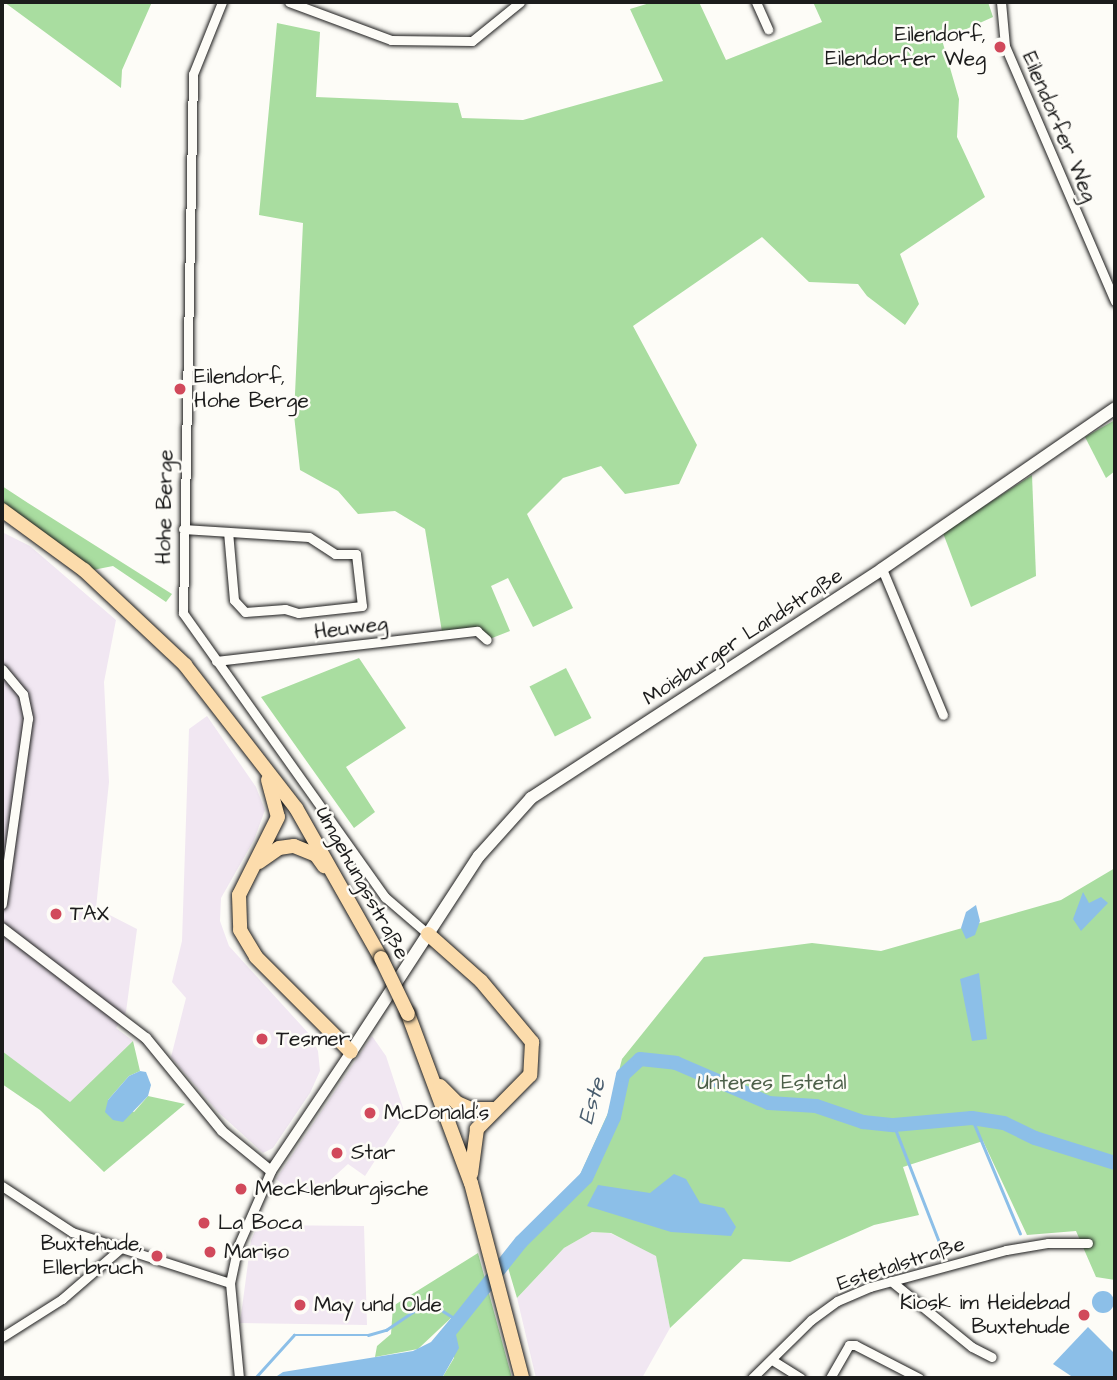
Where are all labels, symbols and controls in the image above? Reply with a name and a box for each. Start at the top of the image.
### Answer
place label: Eilendorf, Eilendorfer Weg [825,22,986,72]
marker: Eilendorf, Eilendorfer Weg [992,39,1008,55]
street label: Eilendorfer Weg [1016,48,1102,206]
place label: Eilendorf, Hohe Berge [194,364,309,414]
marker: Eilendorf, Hohe Berge [172,381,188,397]
street label: Hohe Berge [151,449,179,565]
street label: Moisburger Landstraße [638,563,848,711]
street label: Heuweg [313,611,389,645]
street label: Umgehungsstraße [310,802,414,964]
place label: TAX [70,901,109,927]
marker: TAX [48,906,64,922]
place label: Tesmer [276,1026,350,1052]
marker: Tesmer [254,1031,270,1047]
park label: Unteres Estetal [697,1070,847,1096]
water label: Este [572,1075,612,1127]
place label: McDonald's [384,1100,489,1126]
marker: McDonald's [362,1105,378,1121]
place label: Star [351,1140,395,1166]
marker: Star [329,1145,345,1161]
place label: Mecklenburgische [255,1176,429,1202]
marker: Mecklenburgische [233,1181,249,1197]
place label: La Boca [218,1210,302,1236]
marker: La Boca [196,1215,212,1231]
place label: Buxtehude, Ellerbruch [41,1231,143,1281]
street label: Estetalstraße [834,1231,968,1297]
place label: Mariso [224,1239,289,1265]
marker: Mariso [202,1244,218,1260]
marker: Buxtehude, Ellerbruch [149,1248,165,1264]
place label: Kiosk im Heidebad Buxtehude [900,1290,1070,1340]
place label: May und Olde [314,1292,442,1318]
marker: May und Olde [292,1297,308,1313]
marker: Kiosk im Heidebad Buxtehude [1076,1307,1092,1323]

